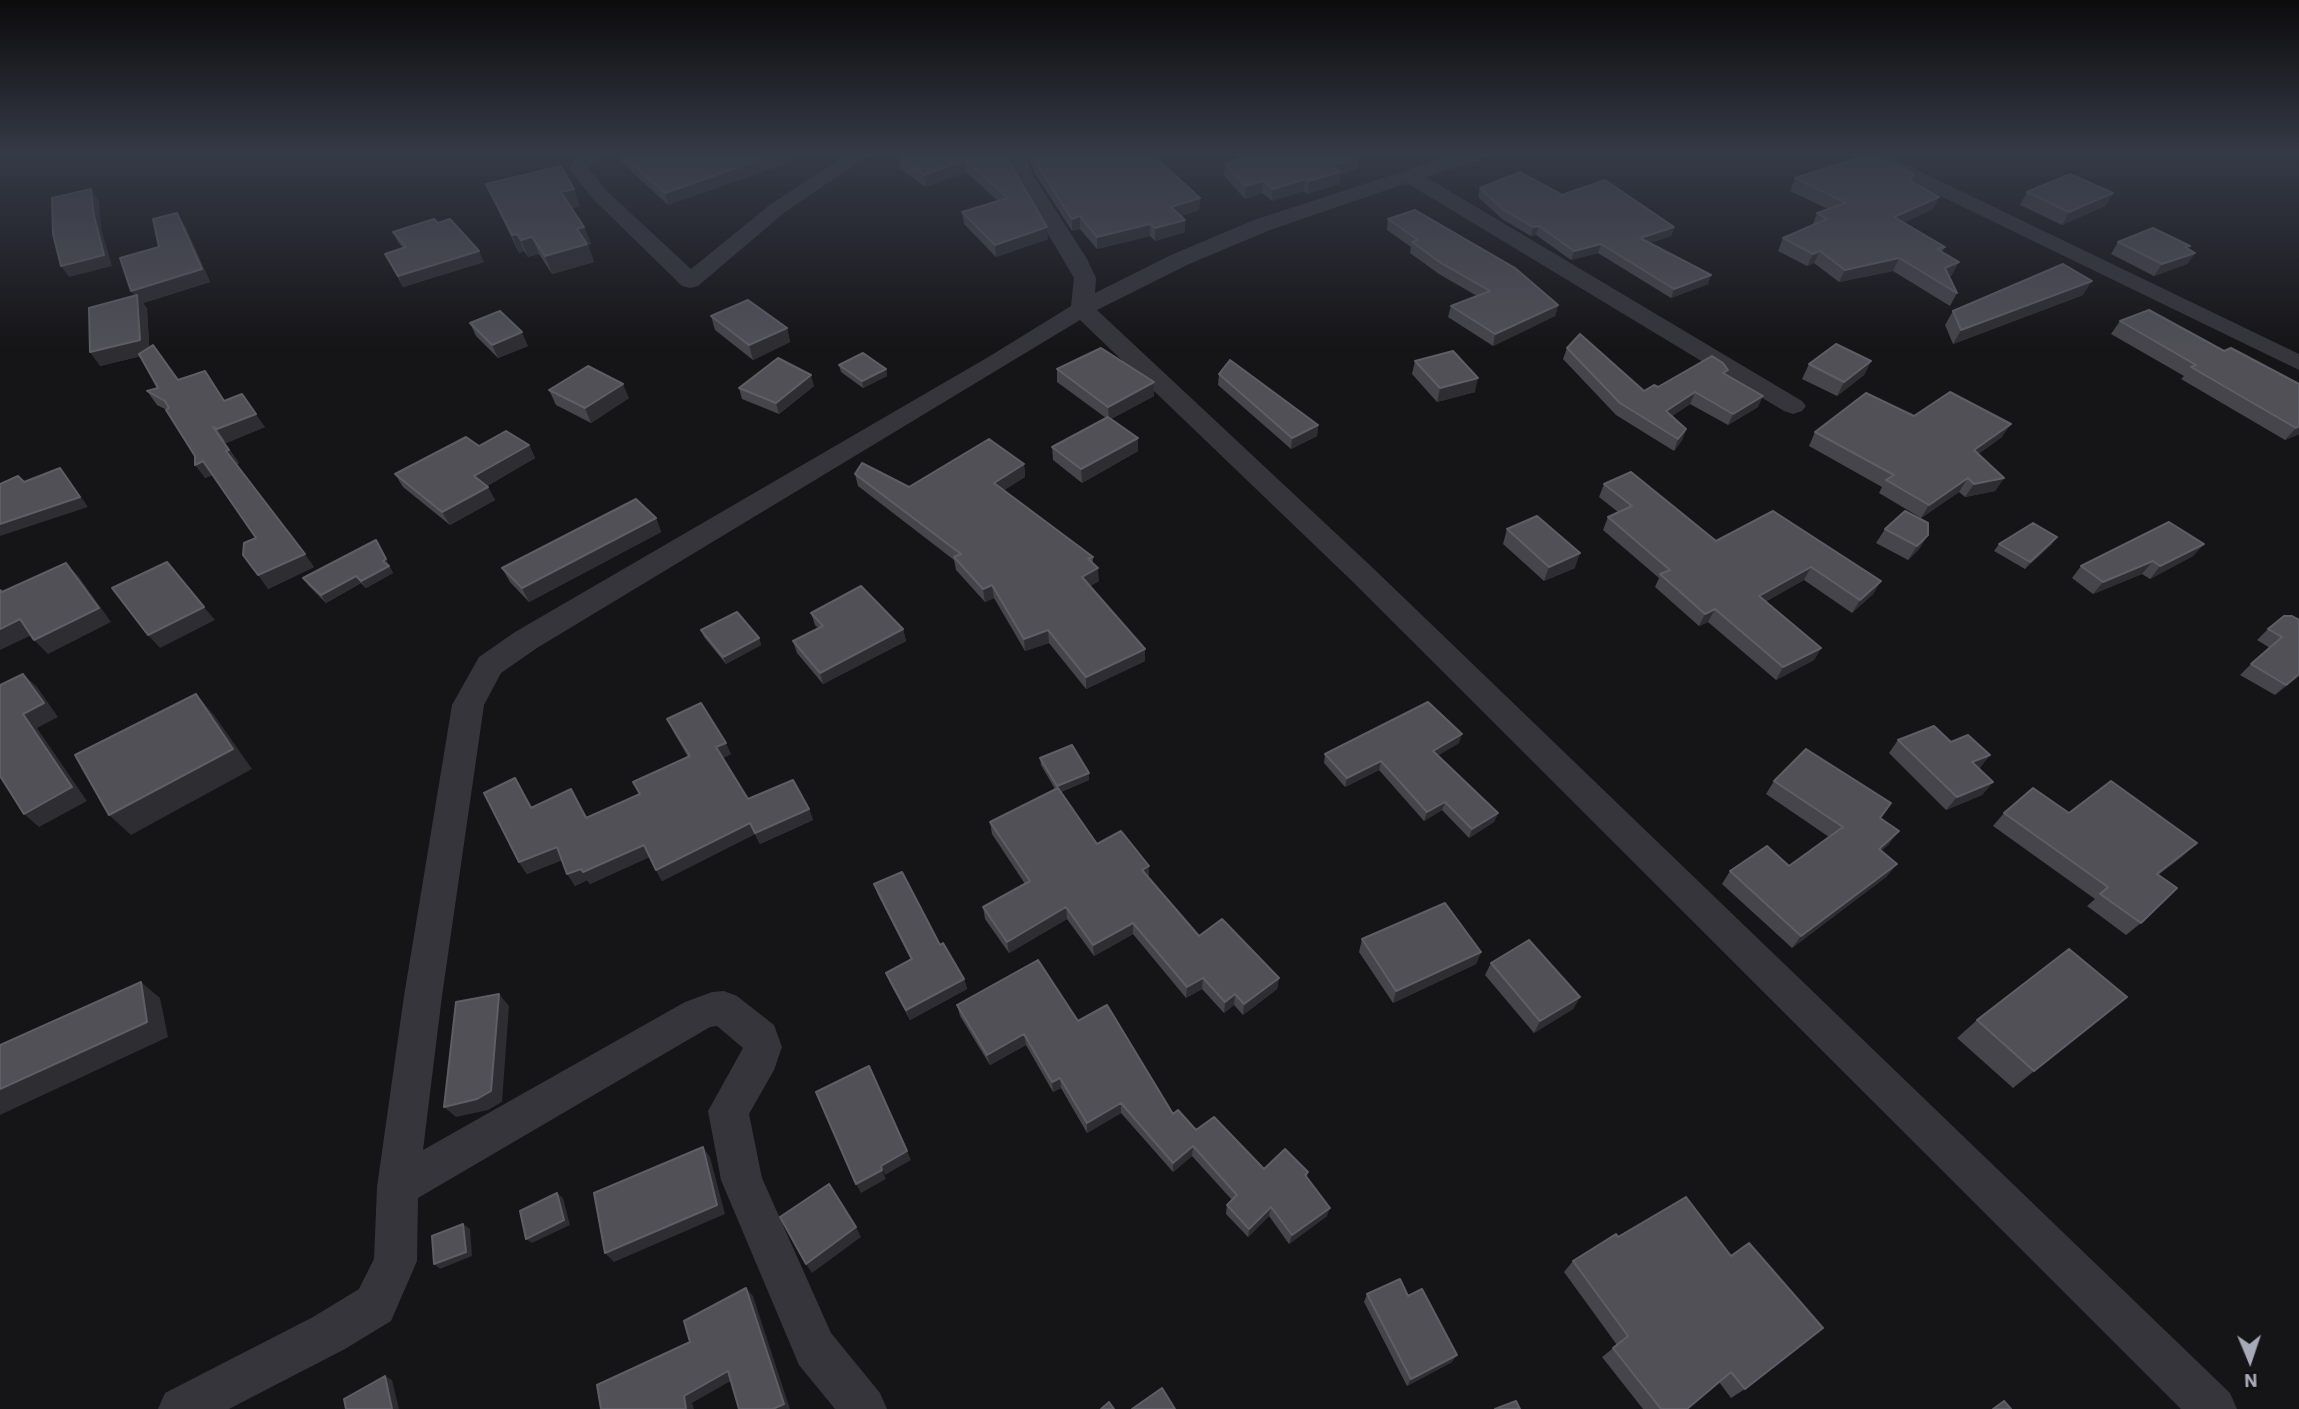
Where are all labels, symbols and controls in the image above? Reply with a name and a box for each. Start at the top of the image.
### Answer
north arrow [2215,1325,2285,1395]
text: N [2243,1369,2258,1393]

